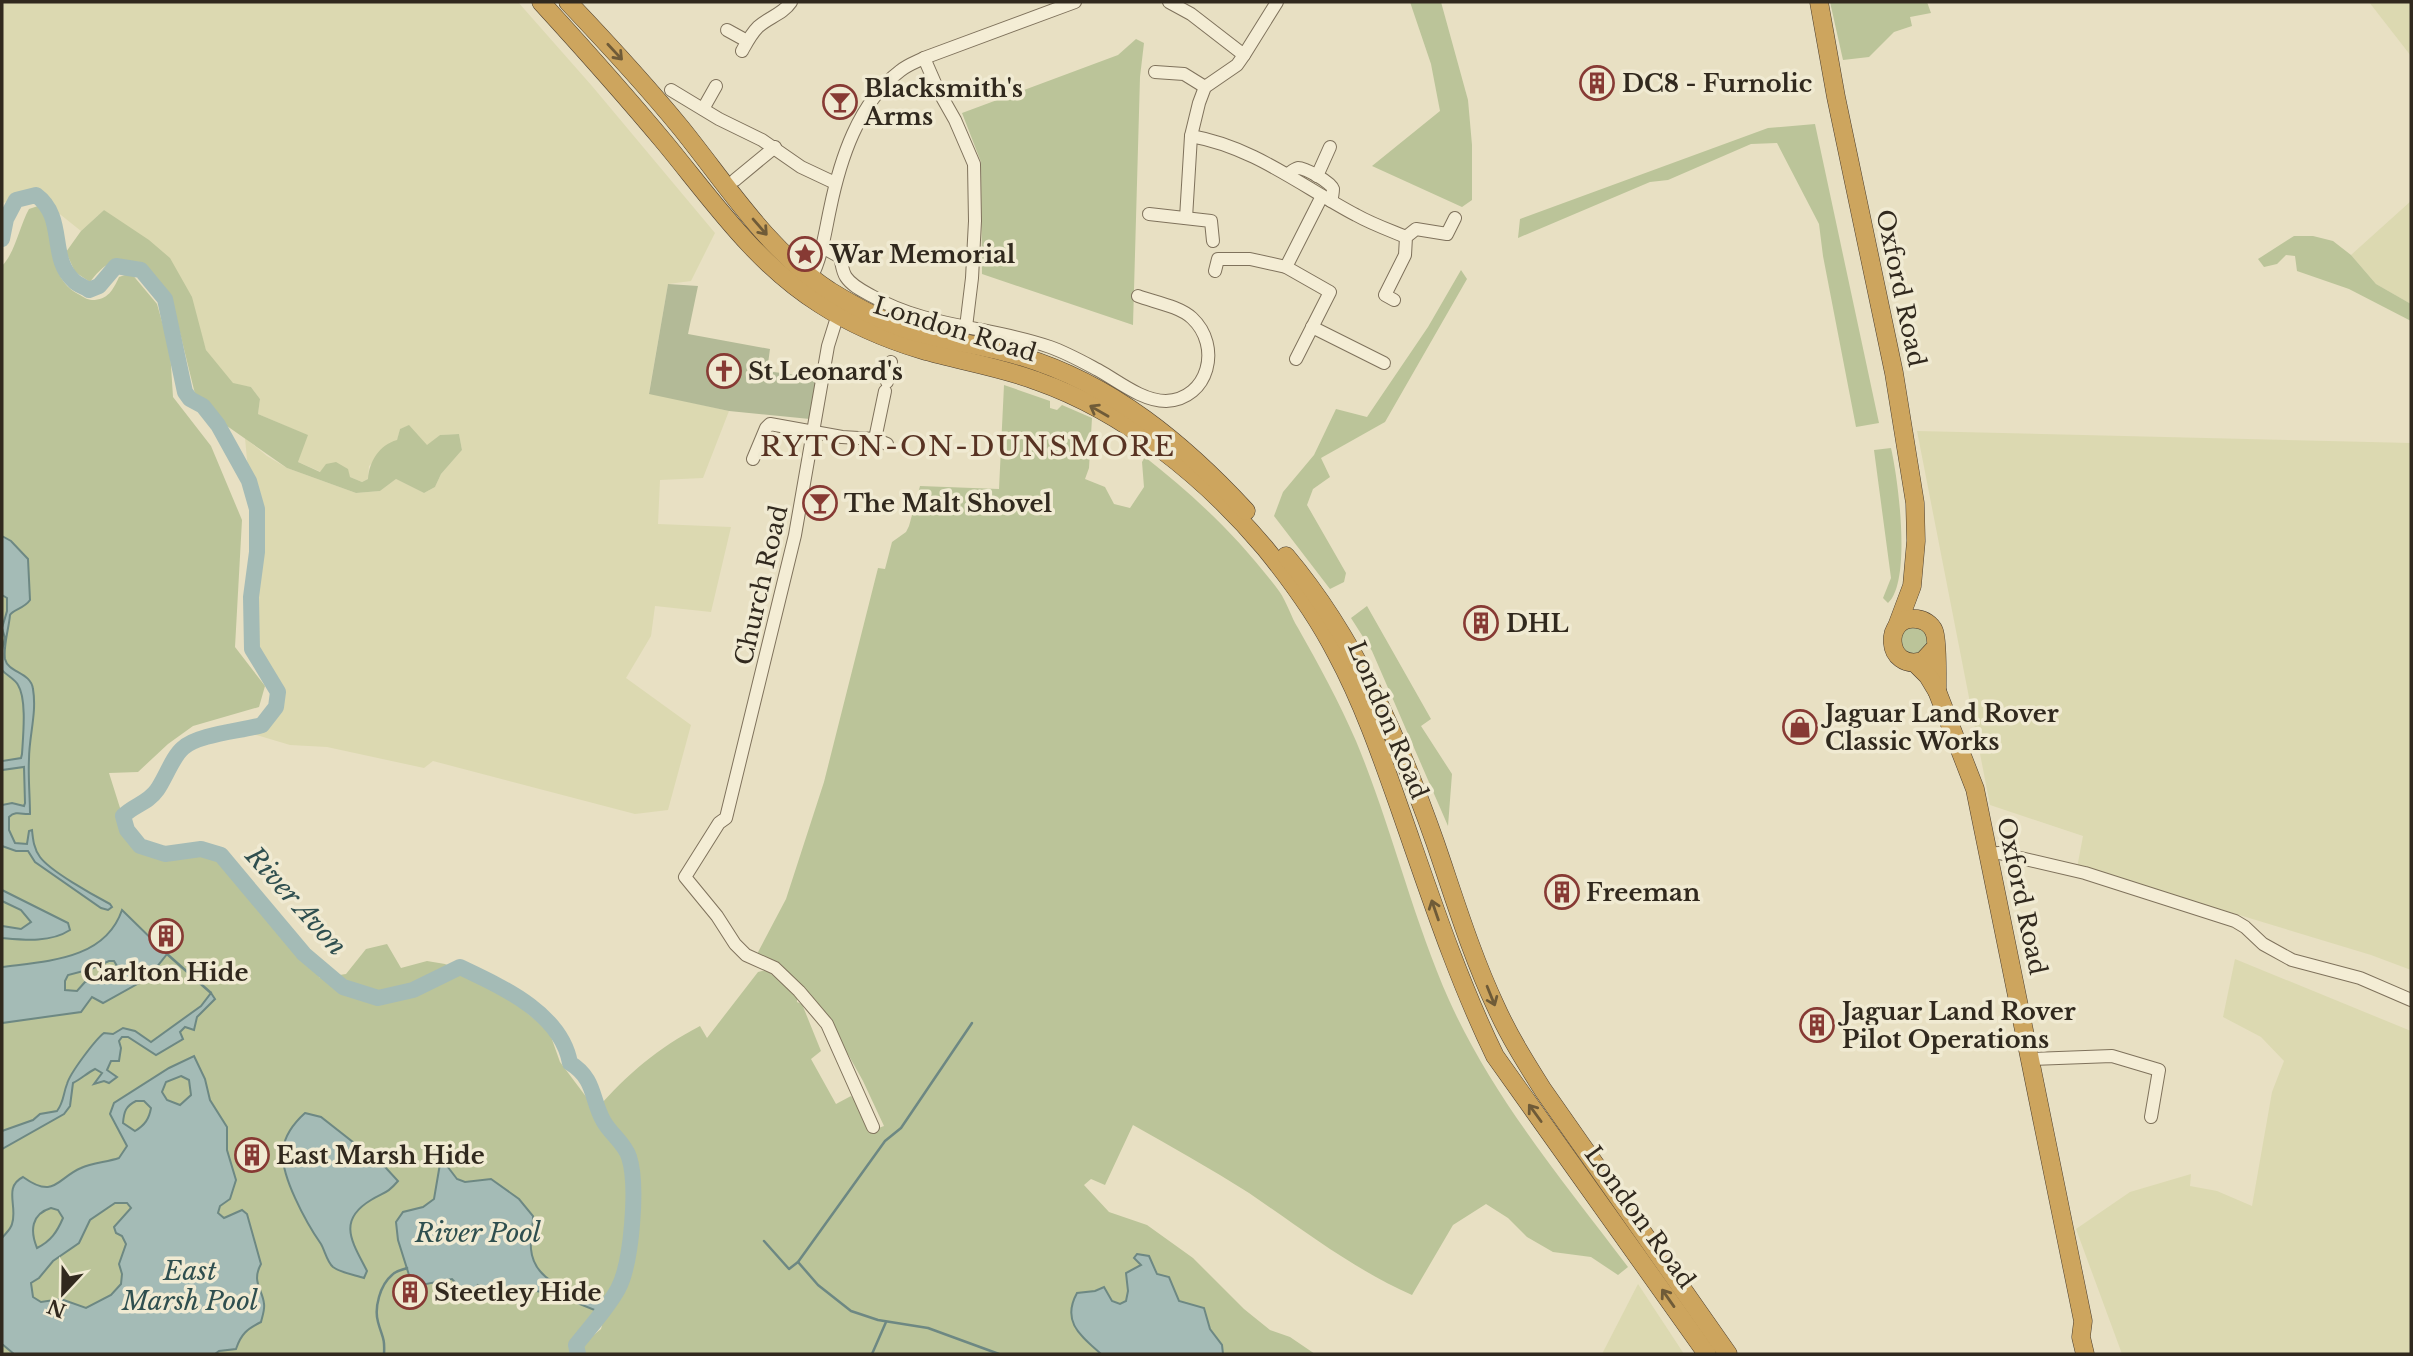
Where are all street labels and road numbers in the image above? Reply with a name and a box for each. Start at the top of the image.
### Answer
street label: Oxford Road [1870,207,1932,369]
street label: London Road [870,290,1040,368]
street label: Church Road [729,502,793,668]
street label: London Road [1342,637,1434,803]
street label: Oxford Road [1991,815,2053,977]
street label: London Road [1579,1140,1701,1294]

